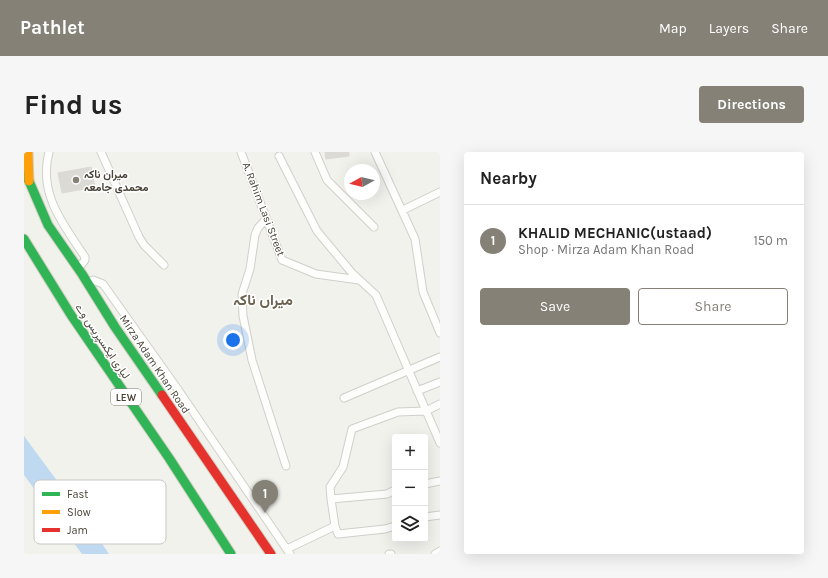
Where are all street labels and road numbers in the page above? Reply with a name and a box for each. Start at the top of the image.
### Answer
street label: A. Rahim Lasi Street [240,160,287,258]
street label: لیاری ایکسپریس وے [72,301,133,382]
street label: Mirza Adam Khan Road [117,312,192,416]
road number: LEW [111,389,141,405]

